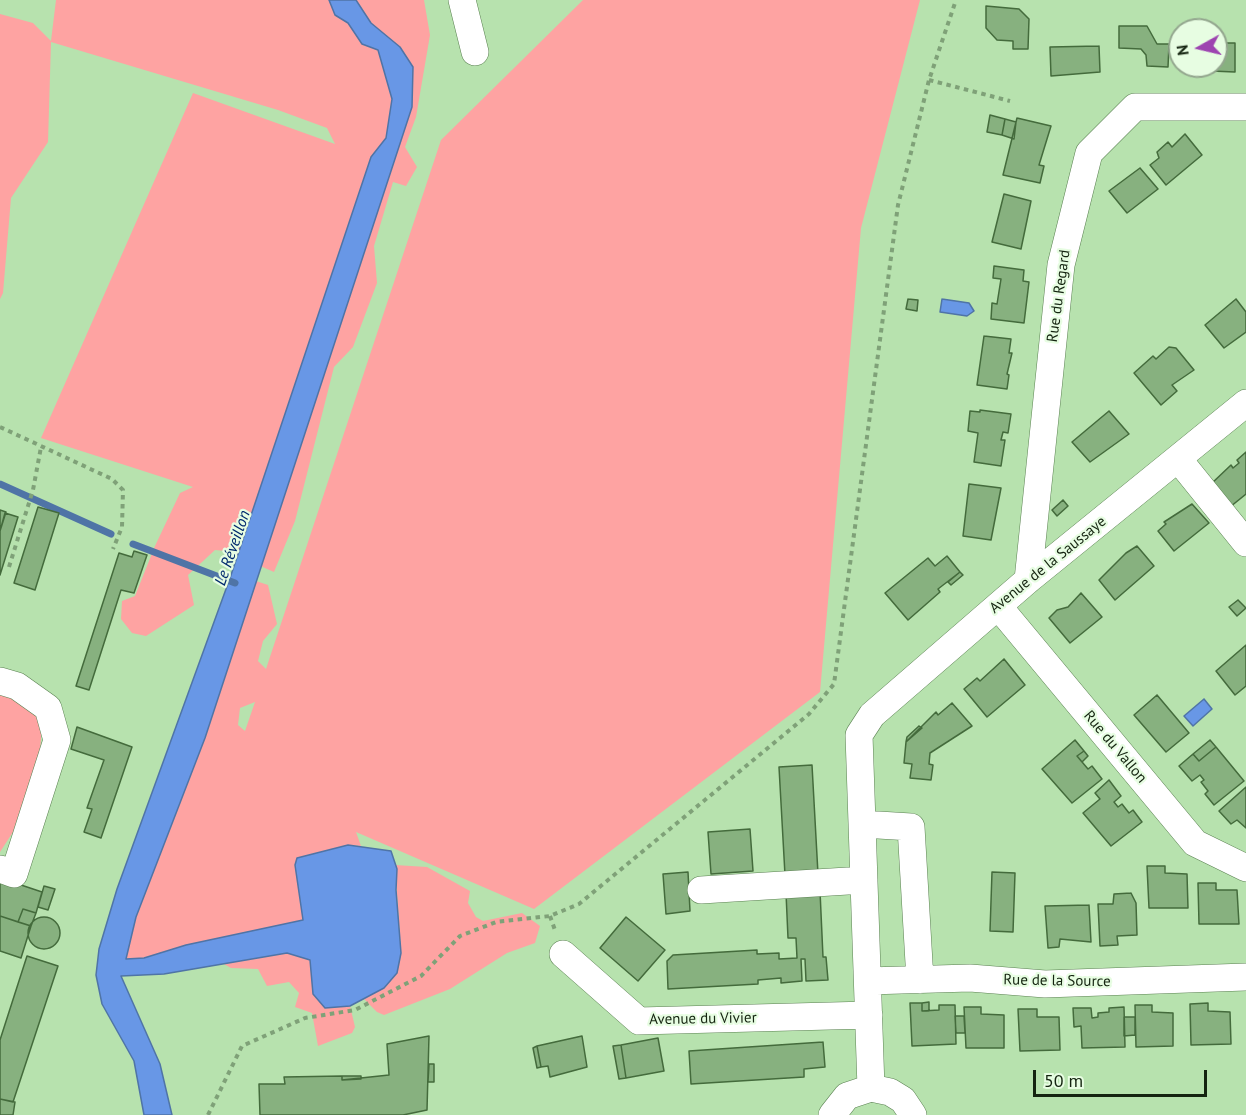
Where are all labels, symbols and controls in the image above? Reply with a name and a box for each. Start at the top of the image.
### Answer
north arrow [1168,18,1228,78]
text: N [1172,44,1193,57]
street label: Rue du Regard [1044,249,1074,343]
water label: Le Réveillon [211,508,255,588]
street label: Avenue de la Saussaye [986,513,1110,617]
street label: Rue du Vallon [1080,707,1150,787]
street label: Rue de la Source [1003,971,1111,991]
street label: Avenue du Vivier [649,1009,757,1029]
scale bar [1036,1058,1210,1096]
text: 50 m [1044,1069,1083,1092]

